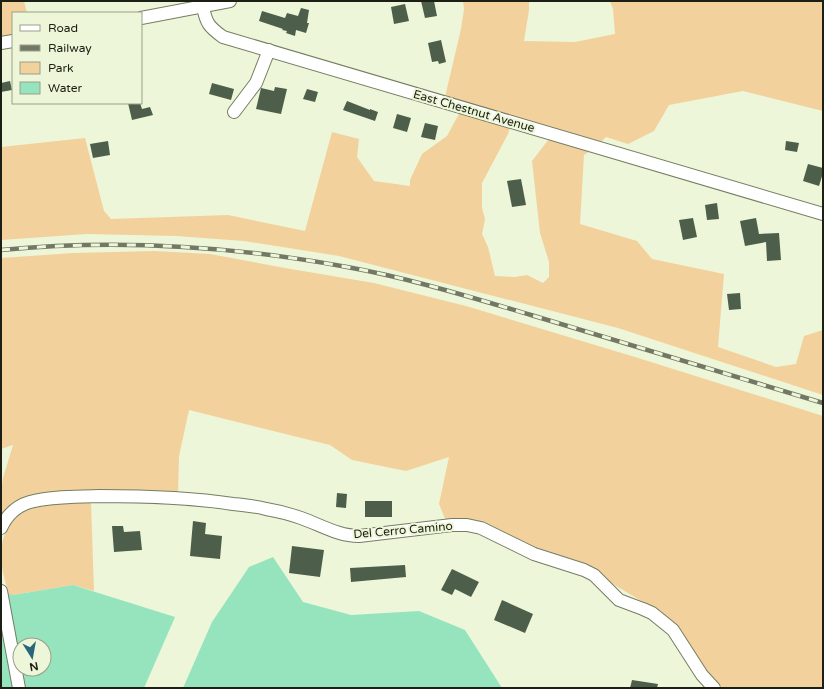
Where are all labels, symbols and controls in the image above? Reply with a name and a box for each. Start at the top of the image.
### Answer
legend [12,12,142,104]
text: Road [48,21,78,35]
text: Railway [48,41,92,55]
text: Park [48,61,74,75]
text: Water [48,81,83,95]
street label: East Chestnut Avenue [412,87,537,135]
street label: Del Cerro Camino [353,519,453,541]
north arrow [12,637,52,677]
text: N [28,659,39,674]

